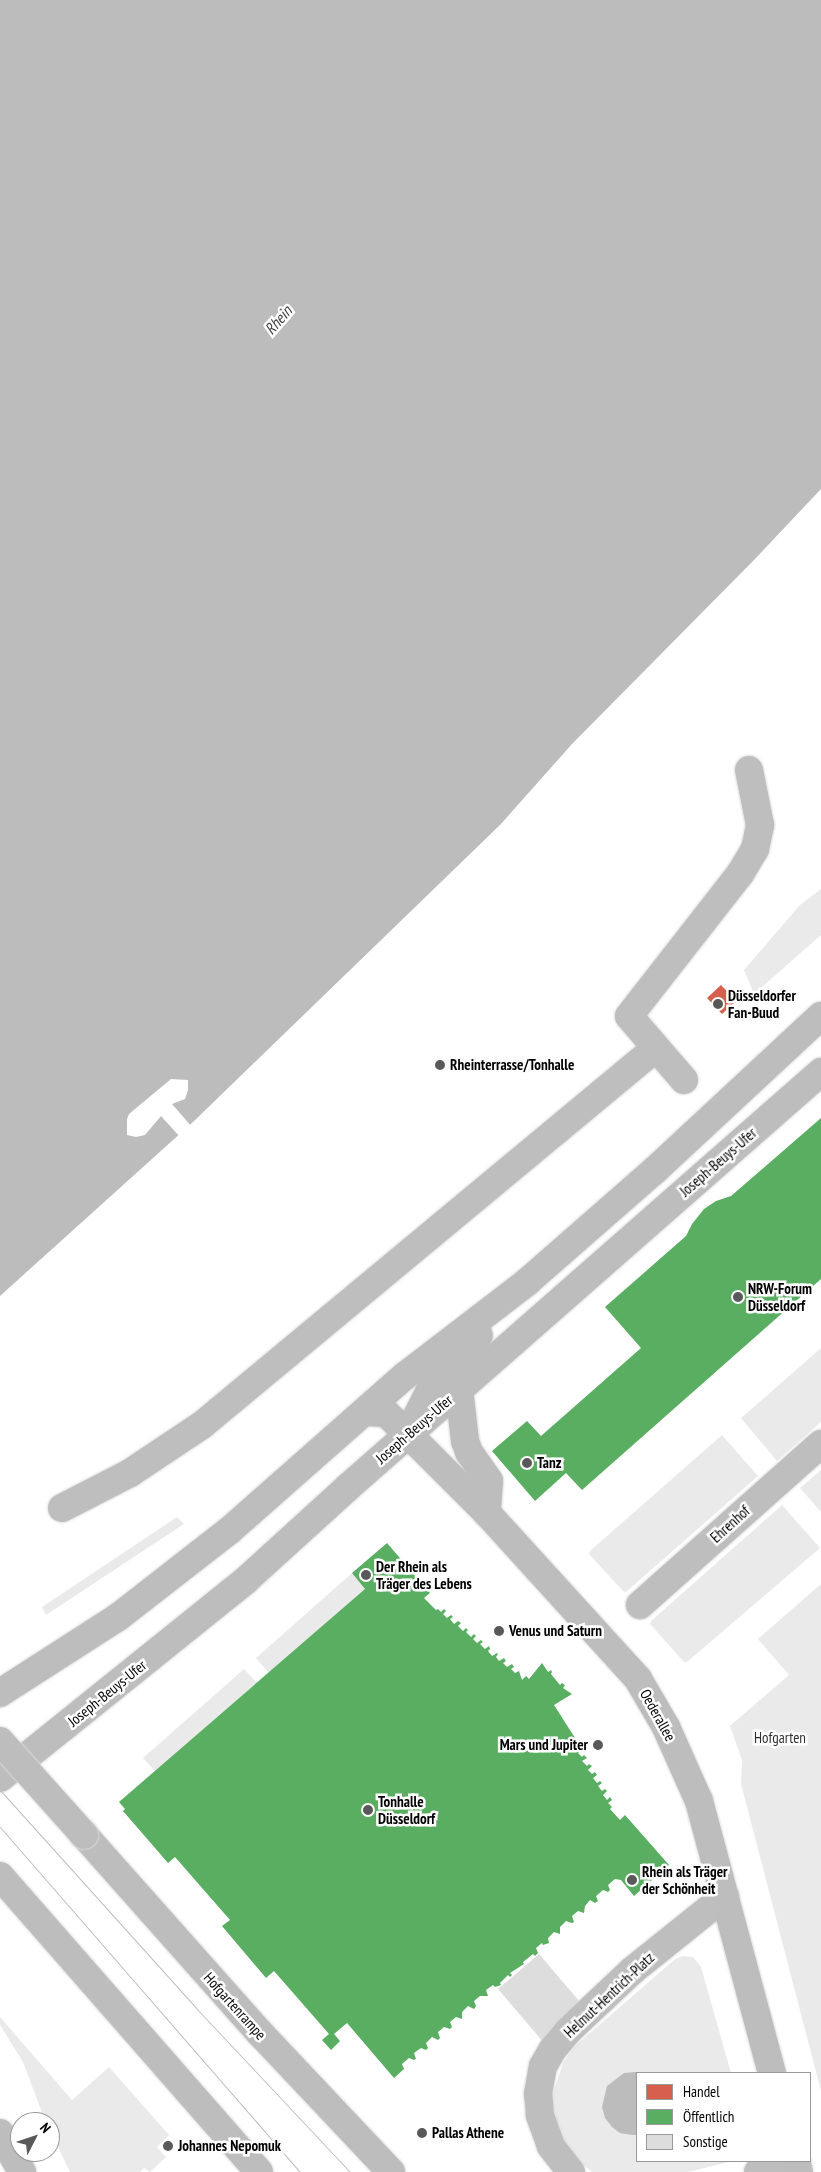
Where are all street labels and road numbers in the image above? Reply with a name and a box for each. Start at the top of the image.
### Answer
street label: Joseph-Beuys-Ufer [676,1124,760,1200]
street label: Joseph-Beuys-Ufer [372,1391,456,1467]
street label: Ehrenhof [707,1502,753,1546]
street label: Joseph-Beuys-Ufer [64,1656,150,1730]
street label: Oederallee [636,1686,680,1744]
street label: Helmut-Hentrich-Platz [560,1949,658,2041]
street label: Hofgartenrampe [200,1969,270,2043]

